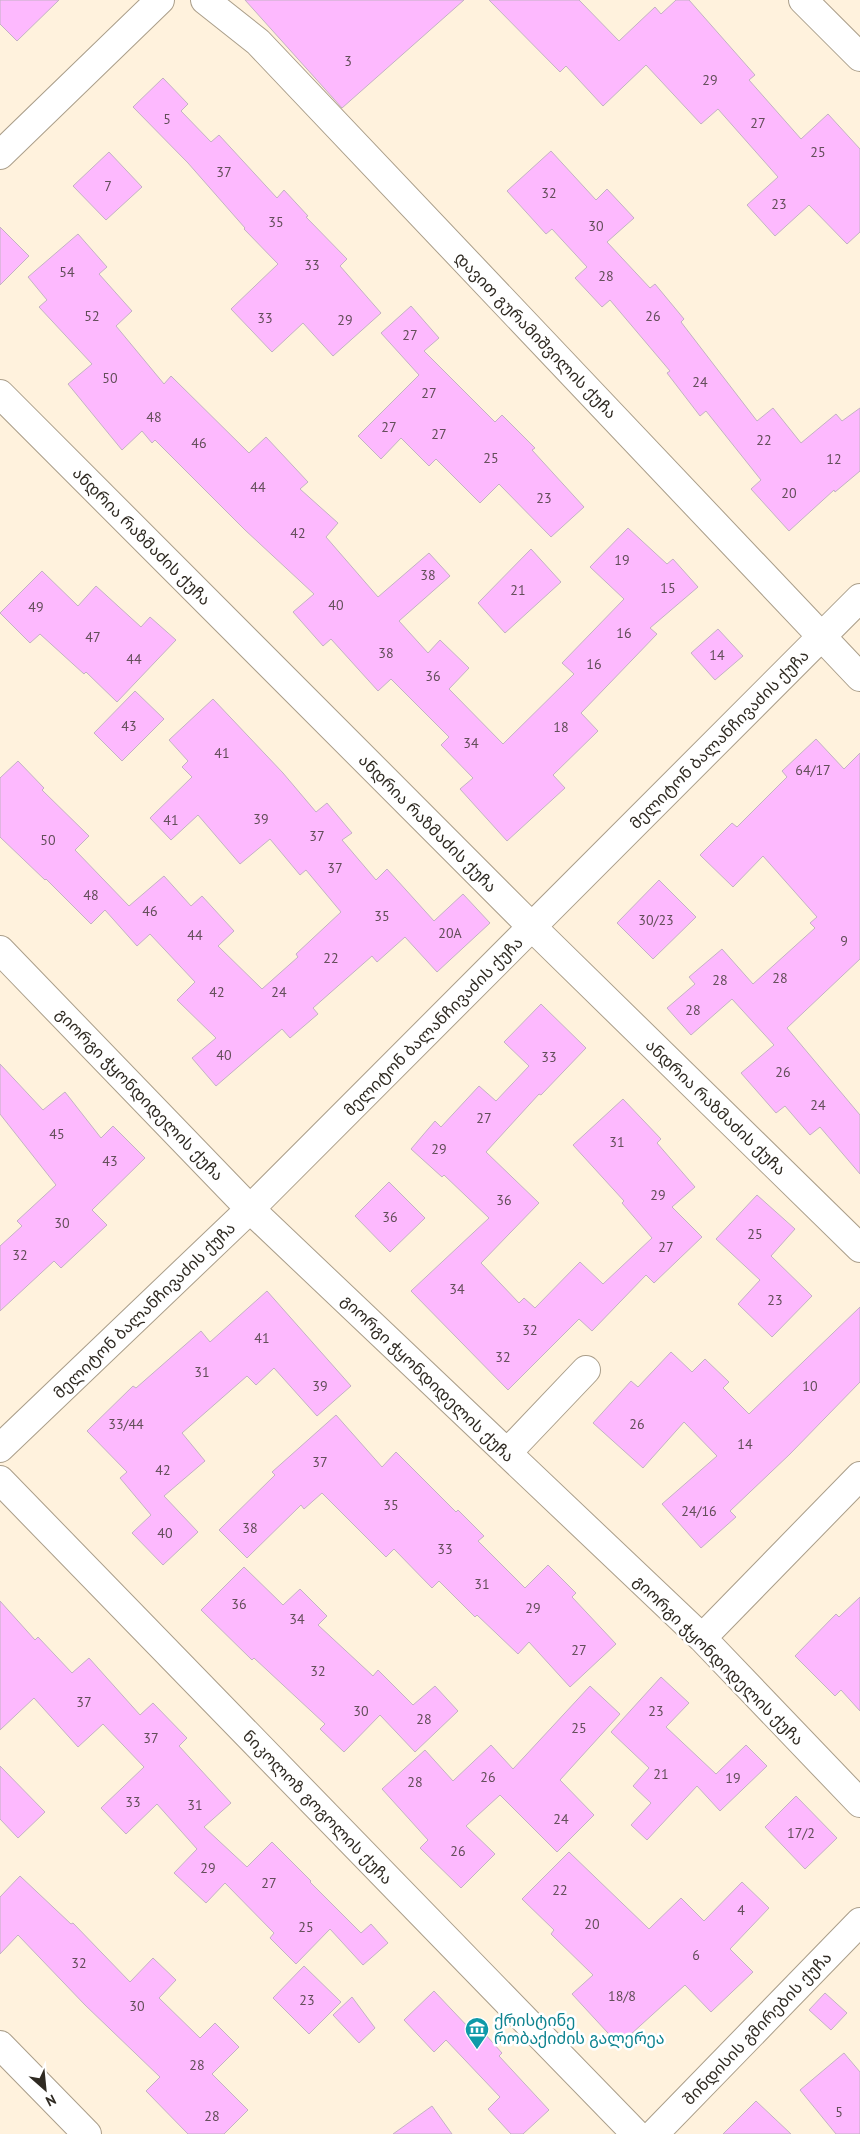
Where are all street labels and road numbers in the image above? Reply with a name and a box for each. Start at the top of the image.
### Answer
street label: დავით გურამიშვილის ქუჩა [450,247,621,423]
street label: ანდრია რაზმაძის ქუჩა [68,463,215,610]
street label: მელიტონ ბალანჩივაძის ქუჩა [625,645,814,834]
street label: ანდრია რაზმაძის ქუჩა [354,750,501,897]
street label: მელიტონ ბალანჩივაძის ქუჩა [339,932,528,1121]
street label: გიორგი ჭყონდიდელის ქუჩა [51,1003,228,1185]
street label: ანდრია რაზმაძის ქუჩა [641,1035,790,1180]
street label: მელიტონ ბალანჩივაძის ქუჩა [49,1218,240,1403]
street label: გიორგი ჭყონდიდელის ქუჩა [337,1290,519,1467]
street label: გიორგი ჭყონდიდელის ქუჩა [629,1571,808,1750]
street label: ნიკოლოზ გოგოლის ქუჩა [238,1726,397,1889]
street label: შინდისის გმირების ქუჩა [679,1947,836,2109]

